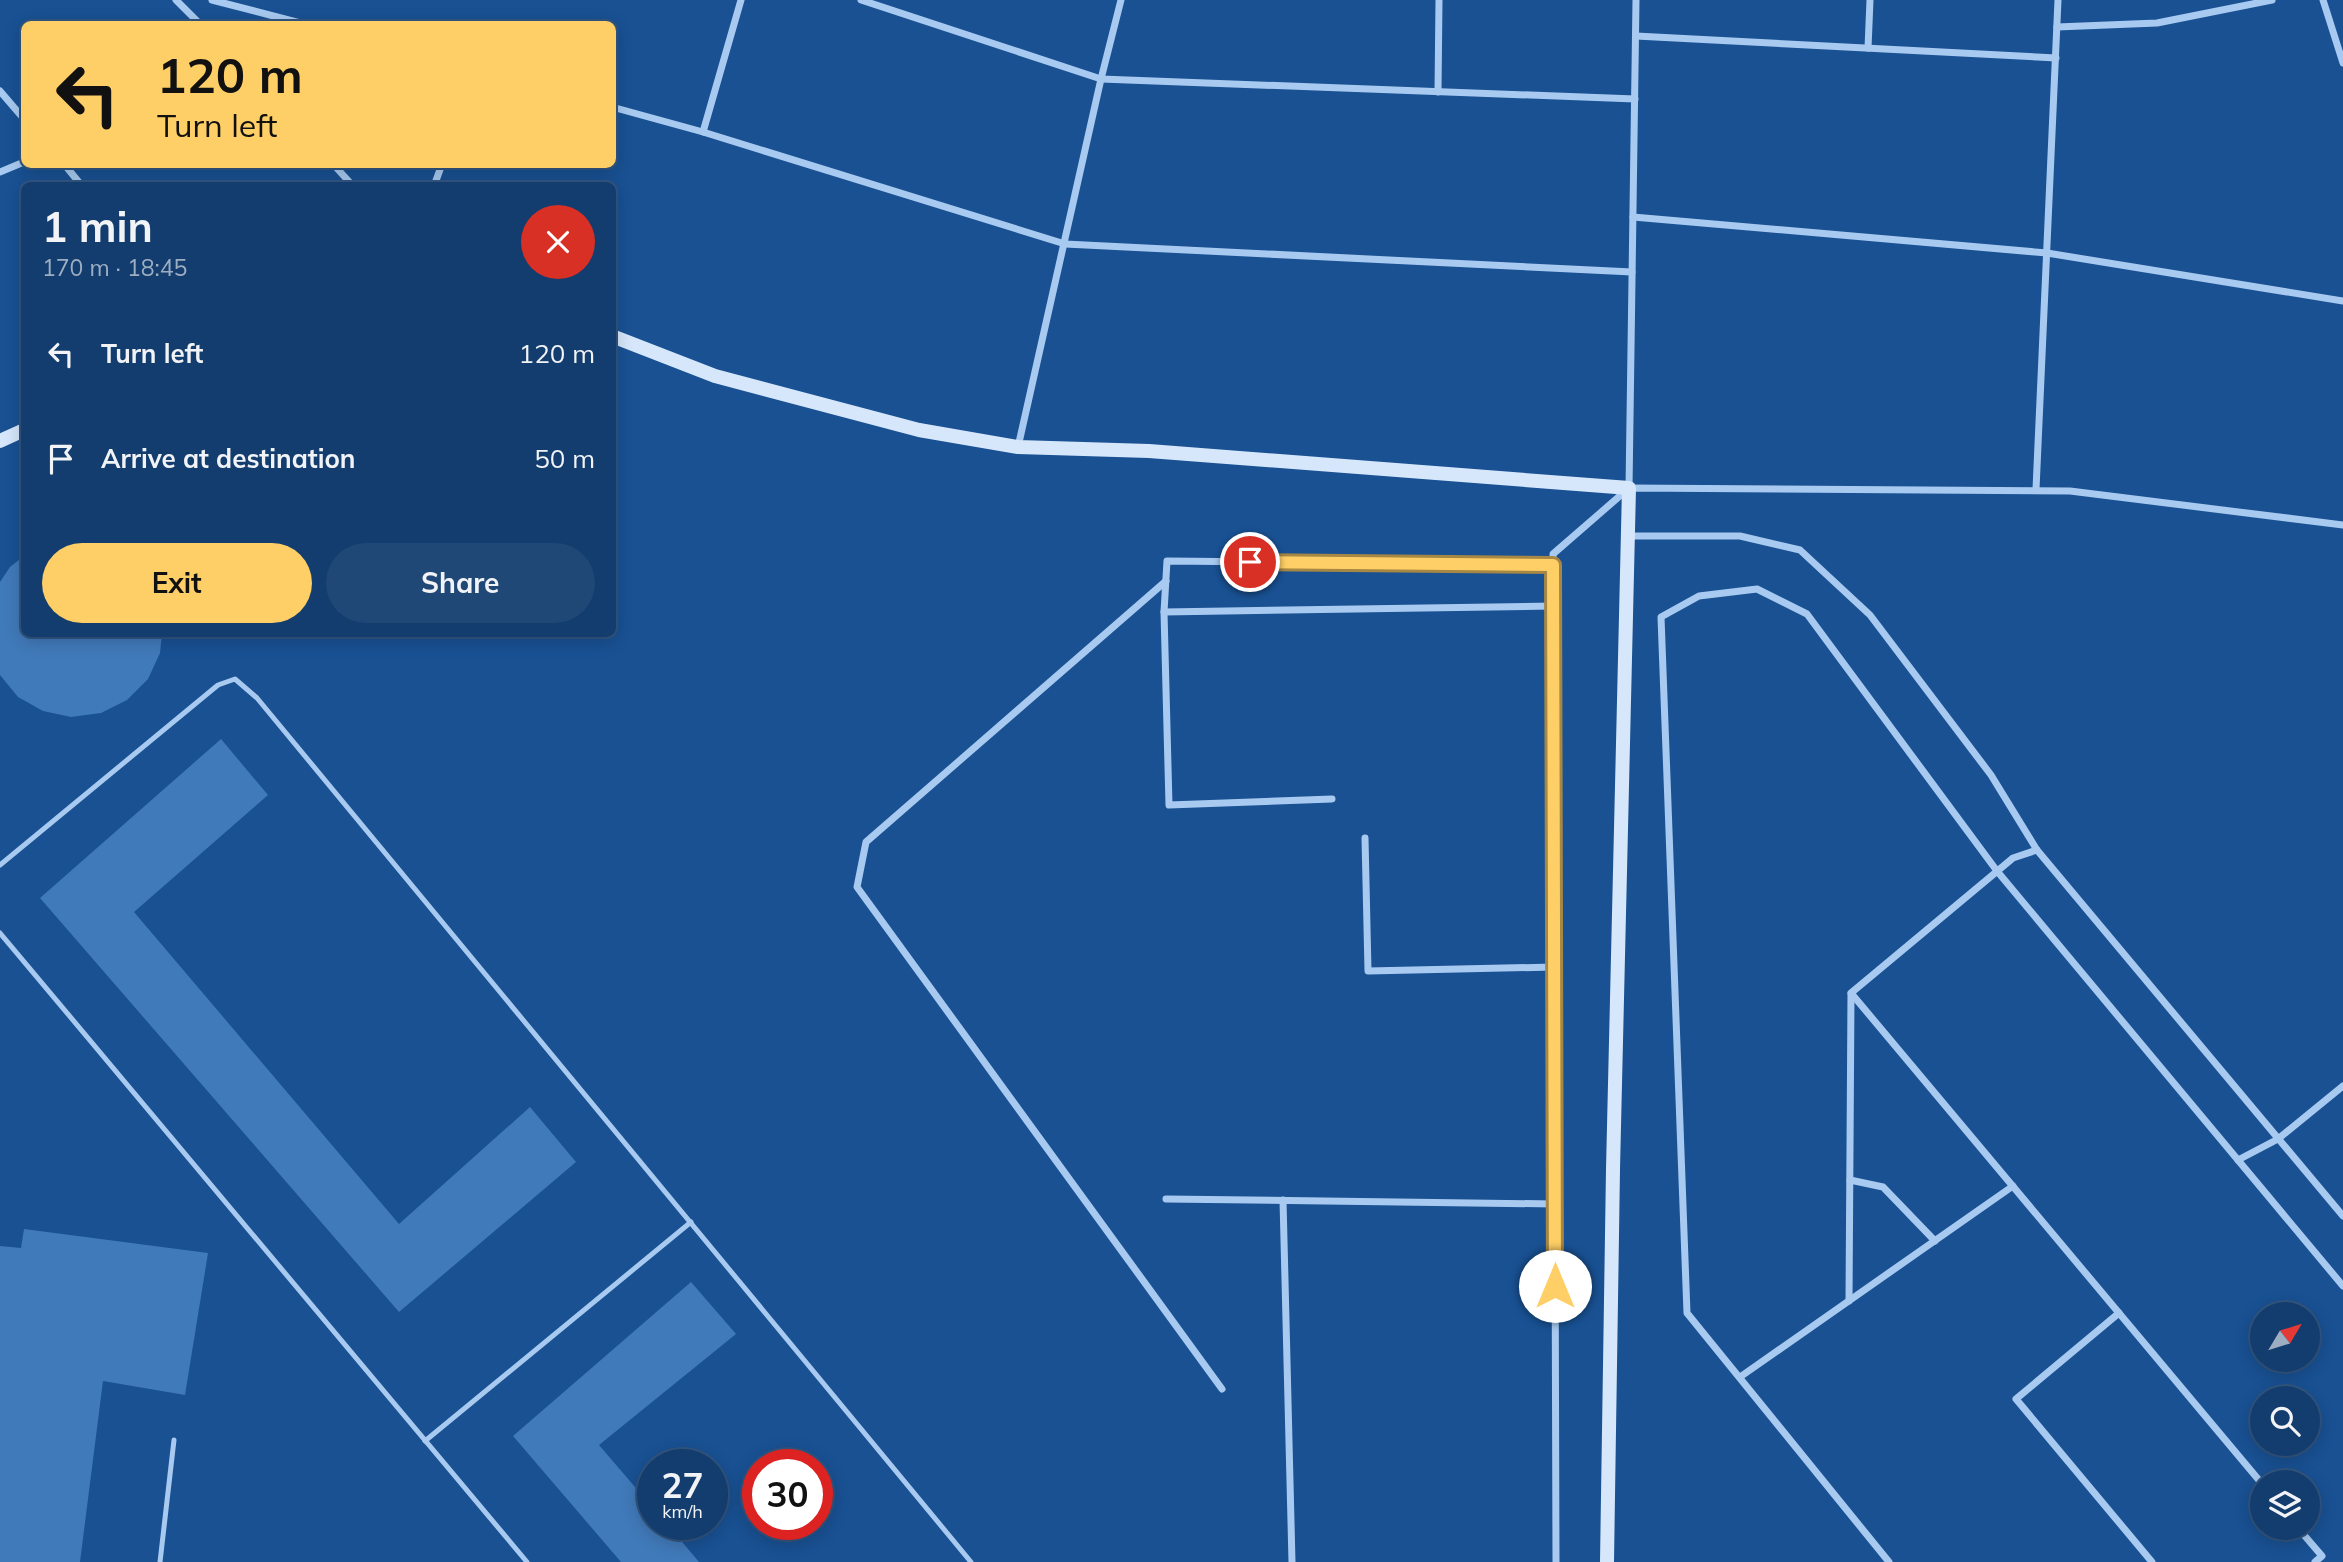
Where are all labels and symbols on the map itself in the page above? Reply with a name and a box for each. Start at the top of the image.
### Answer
pin [1220,532,1280,592]
position arrow [1518,1249,1592,1323]
north arrow [2250,1302,2320,1372]
speed limit sign: 30 [742,1449,833,1540]

